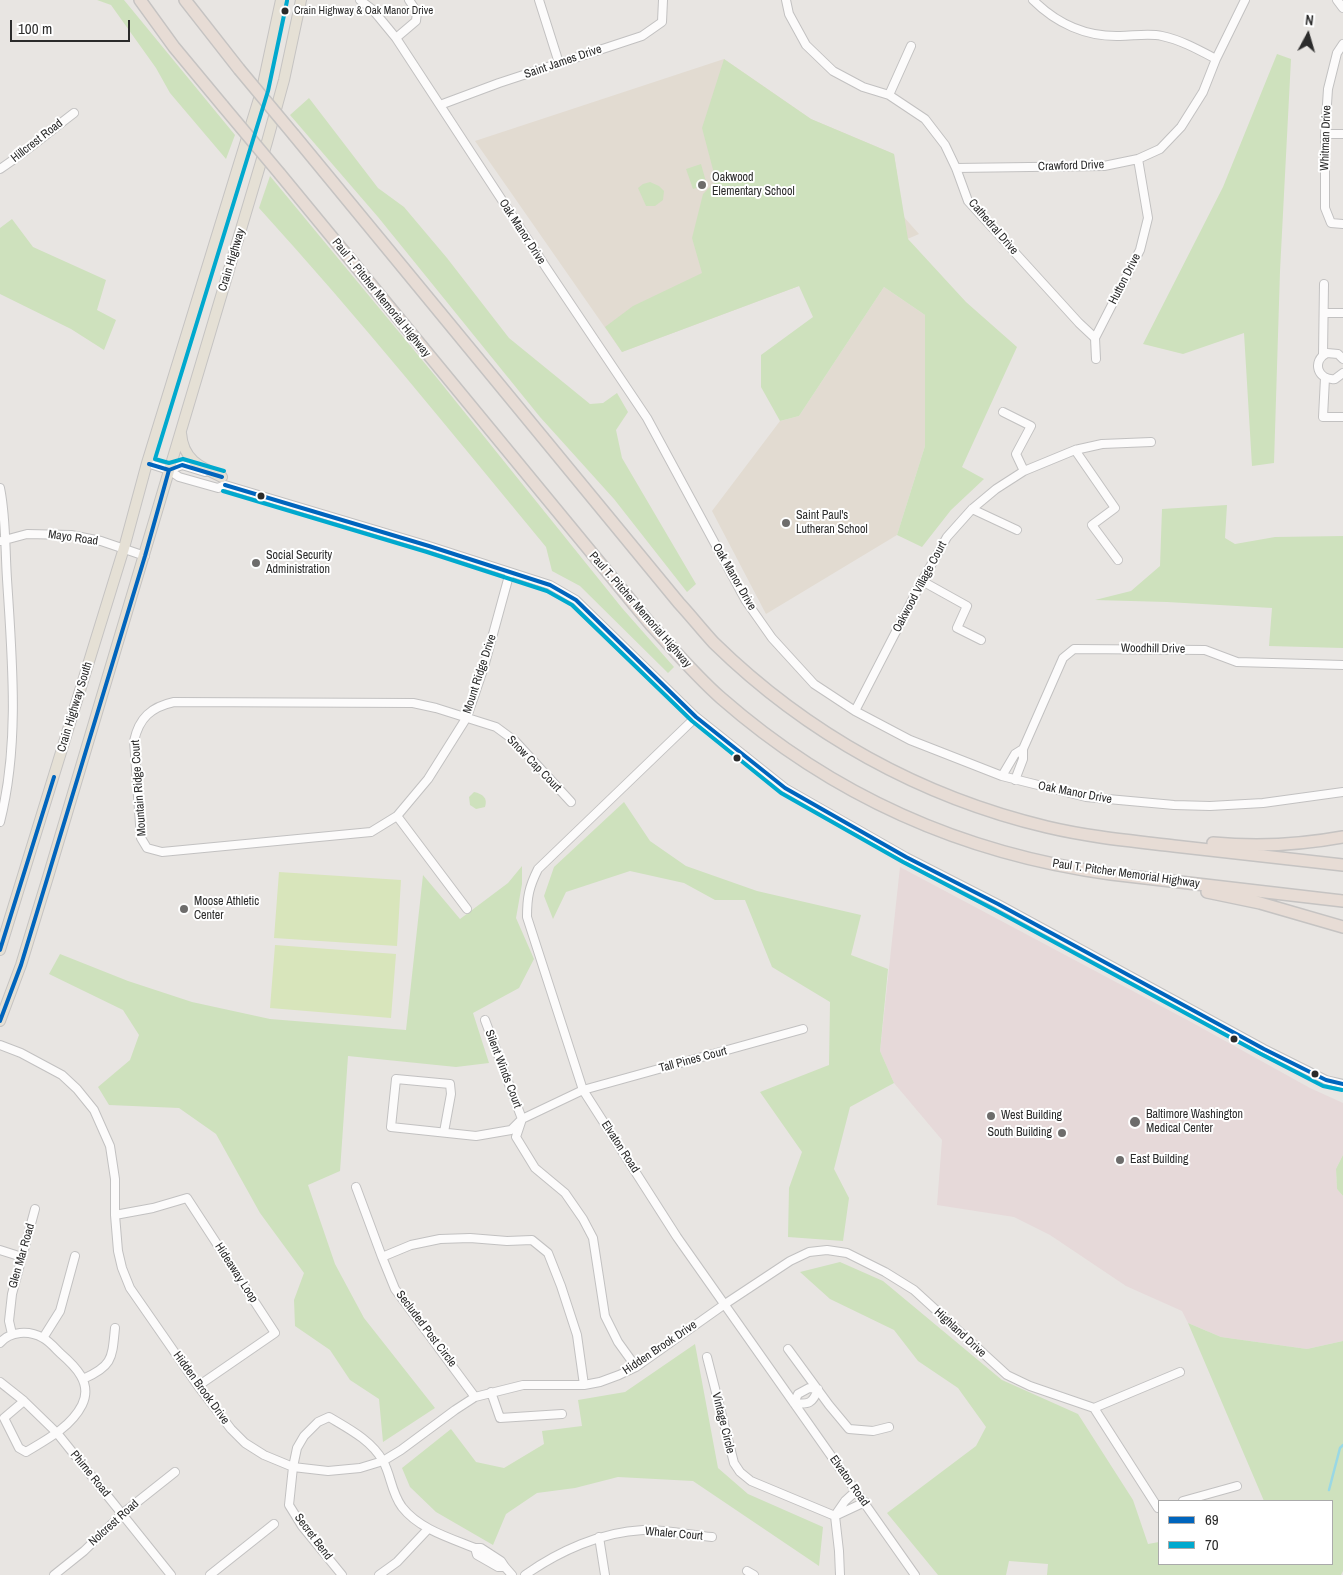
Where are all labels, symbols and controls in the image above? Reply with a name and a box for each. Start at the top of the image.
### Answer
place label: Crain Highway & Oak Manor Drive [294,4,433,18]
marker: Crain Highway & Oak Manor Drive [280,6,290,16]
scale bar [12,10,132,42]
north arrow [1283,10,1333,60]
text: N [1304,11,1315,29]
text: 100 m [18,18,52,39]
street label: Saint James Drive [522,42,604,82]
street label: Whitman Drive [1318,105,1334,171]
street label: Hillcrest Road [8,116,66,166]
street label: Crawford Drive [1038,158,1104,174]
place label: Oakwood Elementary School [712,171,795,199]
marker: Oakwood Elementary School [696,179,708,191]
street label: Cathedral Drive [965,196,1021,258]
street label: Oak Manor Drive [496,197,548,267]
street label: Crain Highway [216,227,248,293]
street label: Paul T. Pitcher Memorial Highway [329,236,433,360]
street label: Hutton Drive [1106,251,1144,307]
unlabelled marker [256,491,266,501]
place label: Saint Paul's Lutheran School [796,509,868,537]
marker: Saint Paul's Lutheran School [780,517,792,529]
street label: Mayo Road [47,527,99,549]
street label: Oakwood Village Court [890,539,950,635]
street label: Oak Manor Drive [709,541,759,613]
place label: Social Security Administration [266,549,332,577]
street label: Paul T. Pitcher Memorial Highway [586,549,694,671]
marker: Social Security Administration [250,557,262,569]
street label: Mount Ridge Drive [460,633,500,715]
street label: Woodhill Drive [1121,641,1185,657]
street label: Crain Highway South [54,660,96,754]
street label: Snow Cap Court [504,733,564,795]
street label: Mountain Ridge Court [128,739,150,837]
unlabelled marker [732,753,742,763]
street label: Oak Manor Drive [1037,779,1113,807]
street label: Paul T. Pitcher Memorial Highway [1051,857,1201,891]
place label: Moose Athletic Center [194,895,259,923]
marker: Moose Athletic Center [178,903,190,915]
street label: Silent Winds Court [481,1028,525,1110]
unlabelled marker [1229,1034,1239,1044]
street label: Tall Pines Court [657,1044,729,1076]
unlabelled marker [1310,1069,1320,1079]
place label: Baltimore Washington Medical Center [1146,1108,1243,1136]
place label: West Building [1001,1109,1062,1123]
marker: West Building [985,1110,997,1122]
marker: Baltimore Washington Medical Center [1128,1115,1142,1129]
street label: Elvaton Road [598,1118,642,1176]
place label: South Building [987,1126,1052,1140]
marker: South Building [1056,1127,1068,1139]
place label: East Building [1130,1153,1189,1167]
marker: East Building [1114,1154,1126,1166]
street label: Glen Mar Road [6,1222,38,1290]
street label: Hideaway Loop [211,1240,261,1306]
street label: Secluded Post Circle [393,1288,459,1370]
street label: Highland Drive [931,1305,989,1361]
street label: Hidden Brook Drive [620,1318,700,1378]
street label: Hidden Brook Drive [170,1349,232,1427]
street label: Vintage Circle [708,1391,738,1455]
street label: Phirne Road [67,1448,113,1500]
street label: Elvaton Road [826,1453,872,1509]
street label: Nolcrest Road [86,1497,142,1549]
legend [1158,1500,1333,1565]
text: 69 [1205,1509,1219,1530]
street label: Secret Bend [291,1511,335,1563]
street label: Whaler Court [645,1524,703,1544]
text: 70 [1205,1534,1219,1555]

